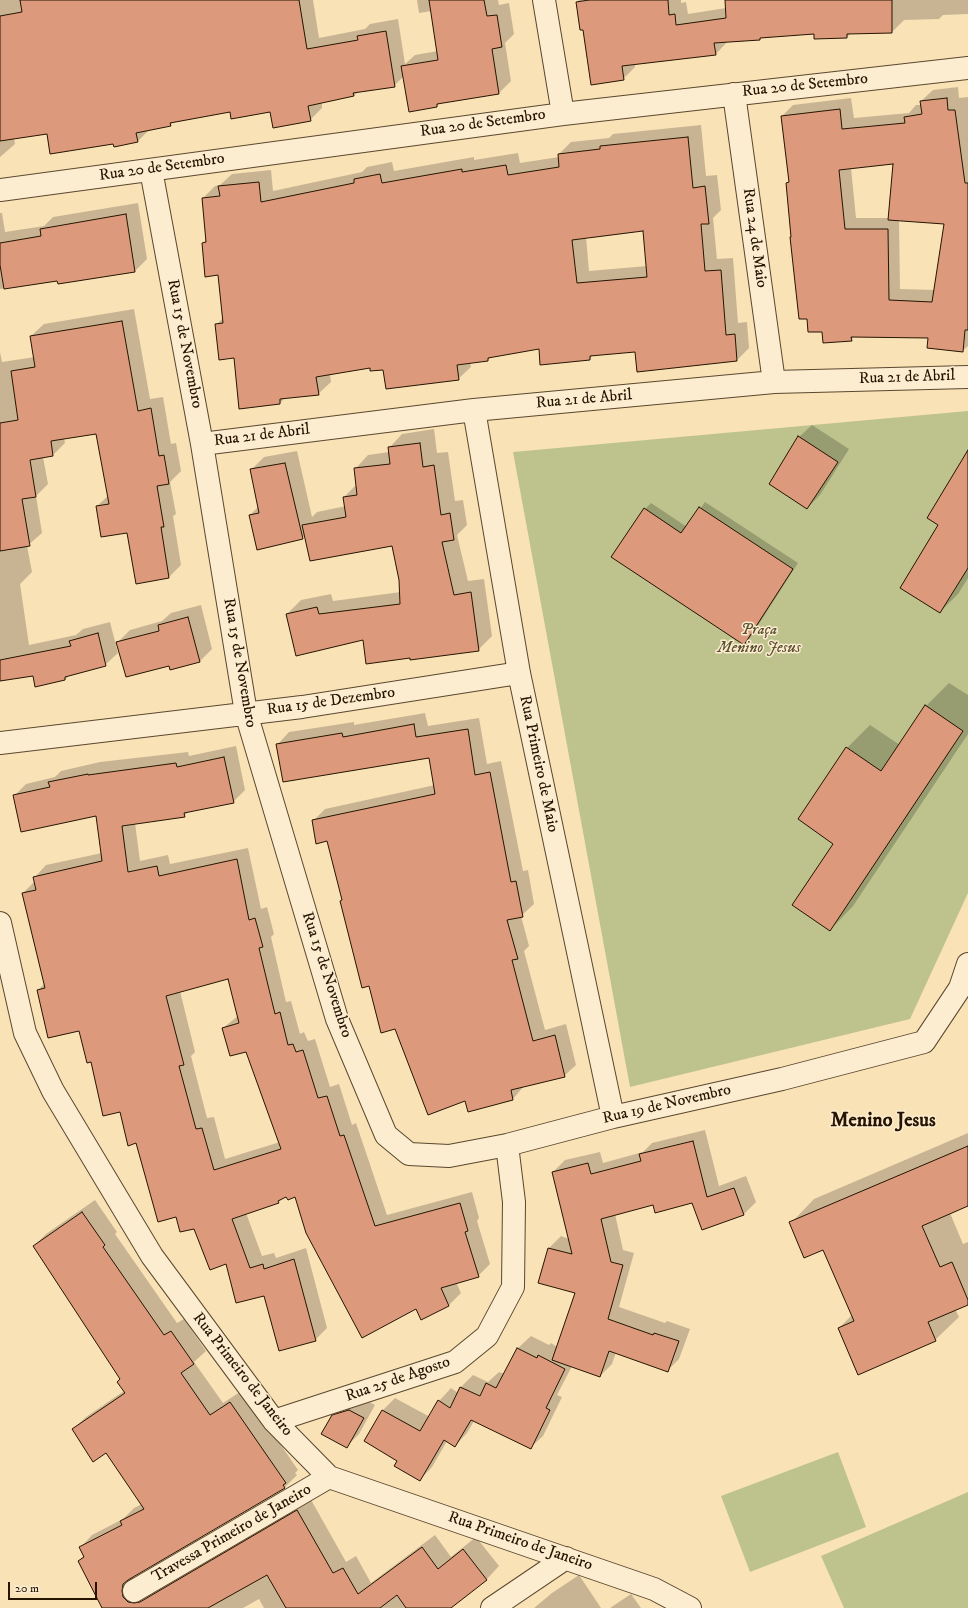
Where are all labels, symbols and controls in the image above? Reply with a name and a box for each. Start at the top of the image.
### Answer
street label: Rua 20 de Setembro [741,70,869,102]
street label: Rua 20 de Setembro [419,106,547,142]
street label: Rua 20 de Setembro [98,150,226,186]
street label: Rua 24 de Maio [738,187,770,289]
street label: Rua 15 de Novembro [162,278,206,410]
street label: Rua 21 de Abril [859,367,955,389]
street label: Rua 21 de Abril [535,386,633,414]
street label: Rua 21 de Abril [213,421,311,451]
street label: Rua 15 de Novembro [218,597,260,729]
park label: Praça Menino Jesus [717,621,801,659]
street label: Rua 15 de Dezembro [266,684,396,720]
street label: Rua Primeiro de Maio [514,694,562,834]
street label: Rua 15 de Novembro [297,910,355,1040]
street label: Rua 19 de Novembro [601,1081,733,1129]
district label: Menino Jesus [830,1110,936,1134]
street label: Rua Primeiro de Janeiro [188,1309,296,1441]
street label: Rua 25 de Agosto [343,1353,453,1407]
street label: Travessa Primeiro de Janeiro [149,1481,315,1587]
street label: Rua Primeiro de Janeiro [445,1508,595,1576]
scale bar [10,1574,99,1600]
text: 20 m [15,1581,39,1596]

